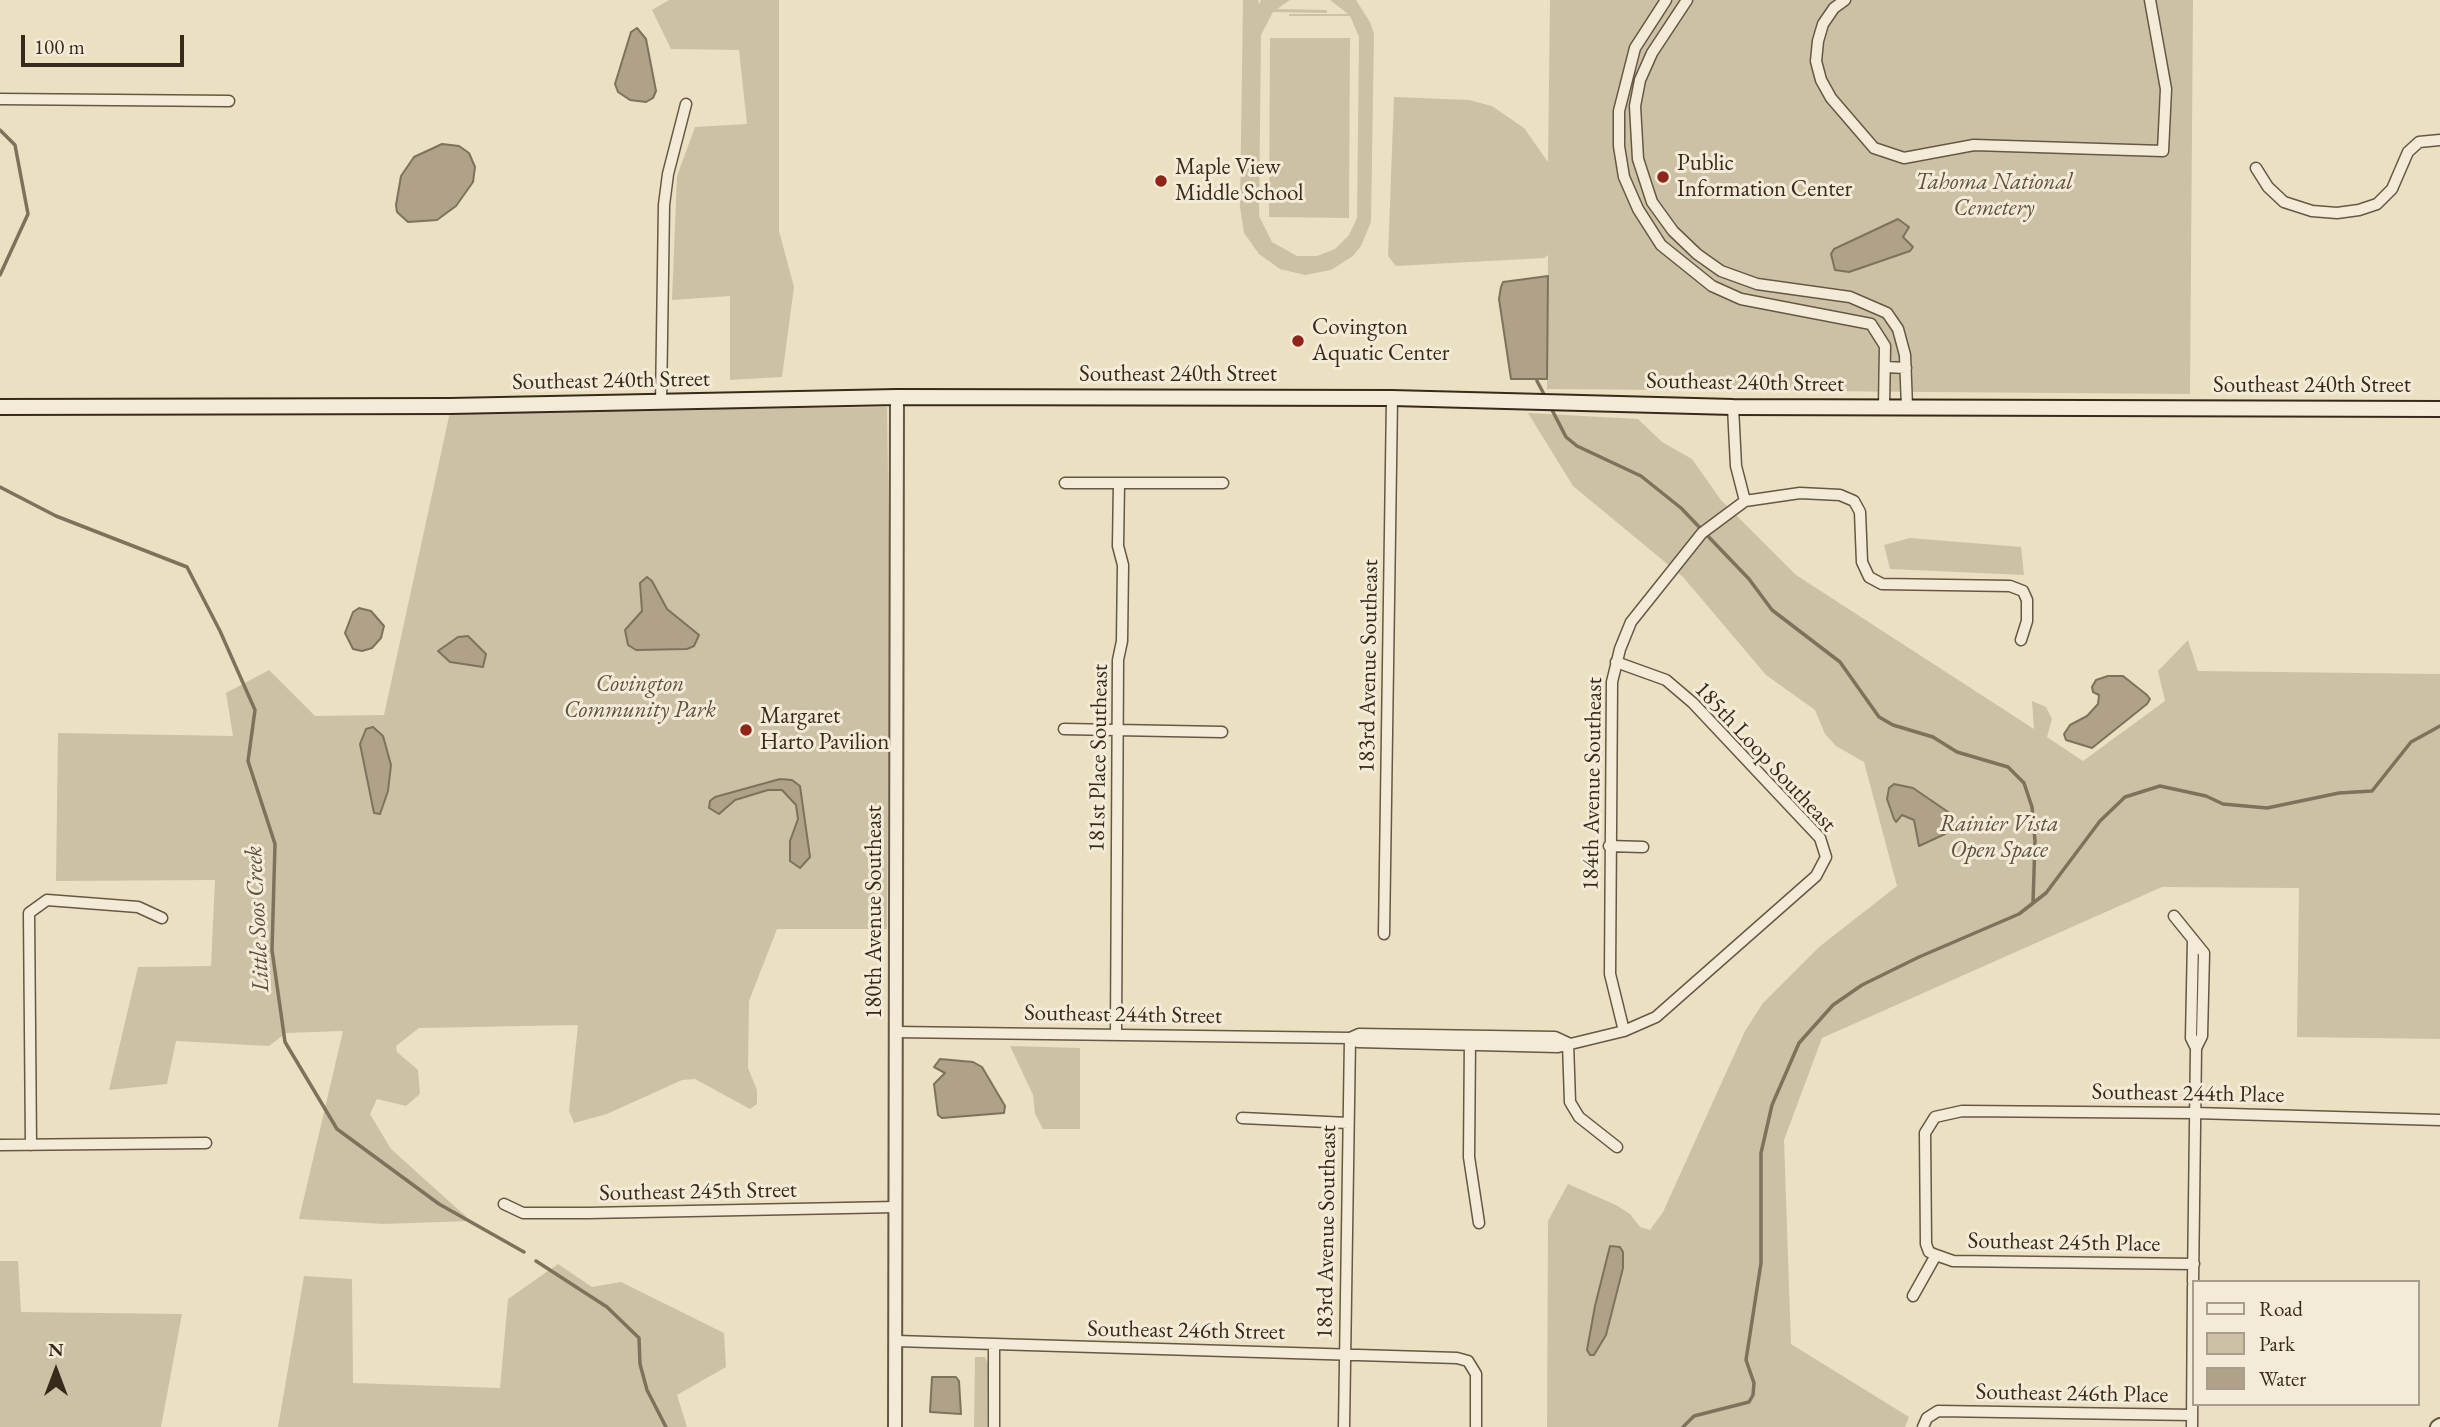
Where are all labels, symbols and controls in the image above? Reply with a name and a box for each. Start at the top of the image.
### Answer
scale bar [24,21,187,65]
text: 100 m [34,33,85,60]
place label: Public Information Center [1677,150,1852,204]
place label: Maple View Middle School [1175,154,1304,208]
marker: Public Information Center [1655,169,1671,185]
park label: Tahoma National Cemetery [1915,169,2073,223]
marker: Maple View Middle School [1153,173,1169,189]
place label: Covington Aquatic Center [1312,314,1449,368]
marker: Covington Aquatic Center [1290,333,1306,349]
street label: Southeast 240th Street [1079,361,1277,389]
street label: Southeast 240th Street [512,365,710,397]
street label: Southeast 240th Street [1646,367,1844,399]
street label: Southeast 240th Street [2213,372,2411,400]
street label: 183rd Avenue Southeast [1353,559,1385,773]
street label: 181st Place Southeast [1084,664,1114,852]
park label: Covington Community Park [564,671,716,725]
street label: 185th Loop Southeast [1688,676,1842,838]
street label: 184th Avenue Southeast [1577,677,1609,891]
place label: Margaret Harto Pavilion [760,703,889,757]
marker: Margaret Harto Pavilion [738,722,754,738]
street label: 180th Avenue Southeast [861,805,889,1019]
park label: Rainier Vista Open Space [1940,811,2058,865]
water label: Little Soos Creek [240,845,276,993]
street label: Southeast 244th Street [1024,999,1222,1031]
street label: Southeast 244th Place [2091,1079,2285,1109]
street label: 183rd Avenue Southeast [1311,1125,1343,1339]
street label: Southeast 245th Street [599,1176,797,1208]
street label: Southeast 245th Place [1967,1228,2161,1258]
legend [2192,1280,2419,1406]
text: Road [2259,1295,2303,1322]
street label: Southeast 246th Street [1087,1315,1285,1347]
text: Park [2259,1330,2295,1357]
north arrow [21,1336,91,1406]
text: N [48,1337,64,1362]
text: Water [2259,1365,2306,1392]
street label: Southeast 246th Place [1975,1379,2169,1409]

